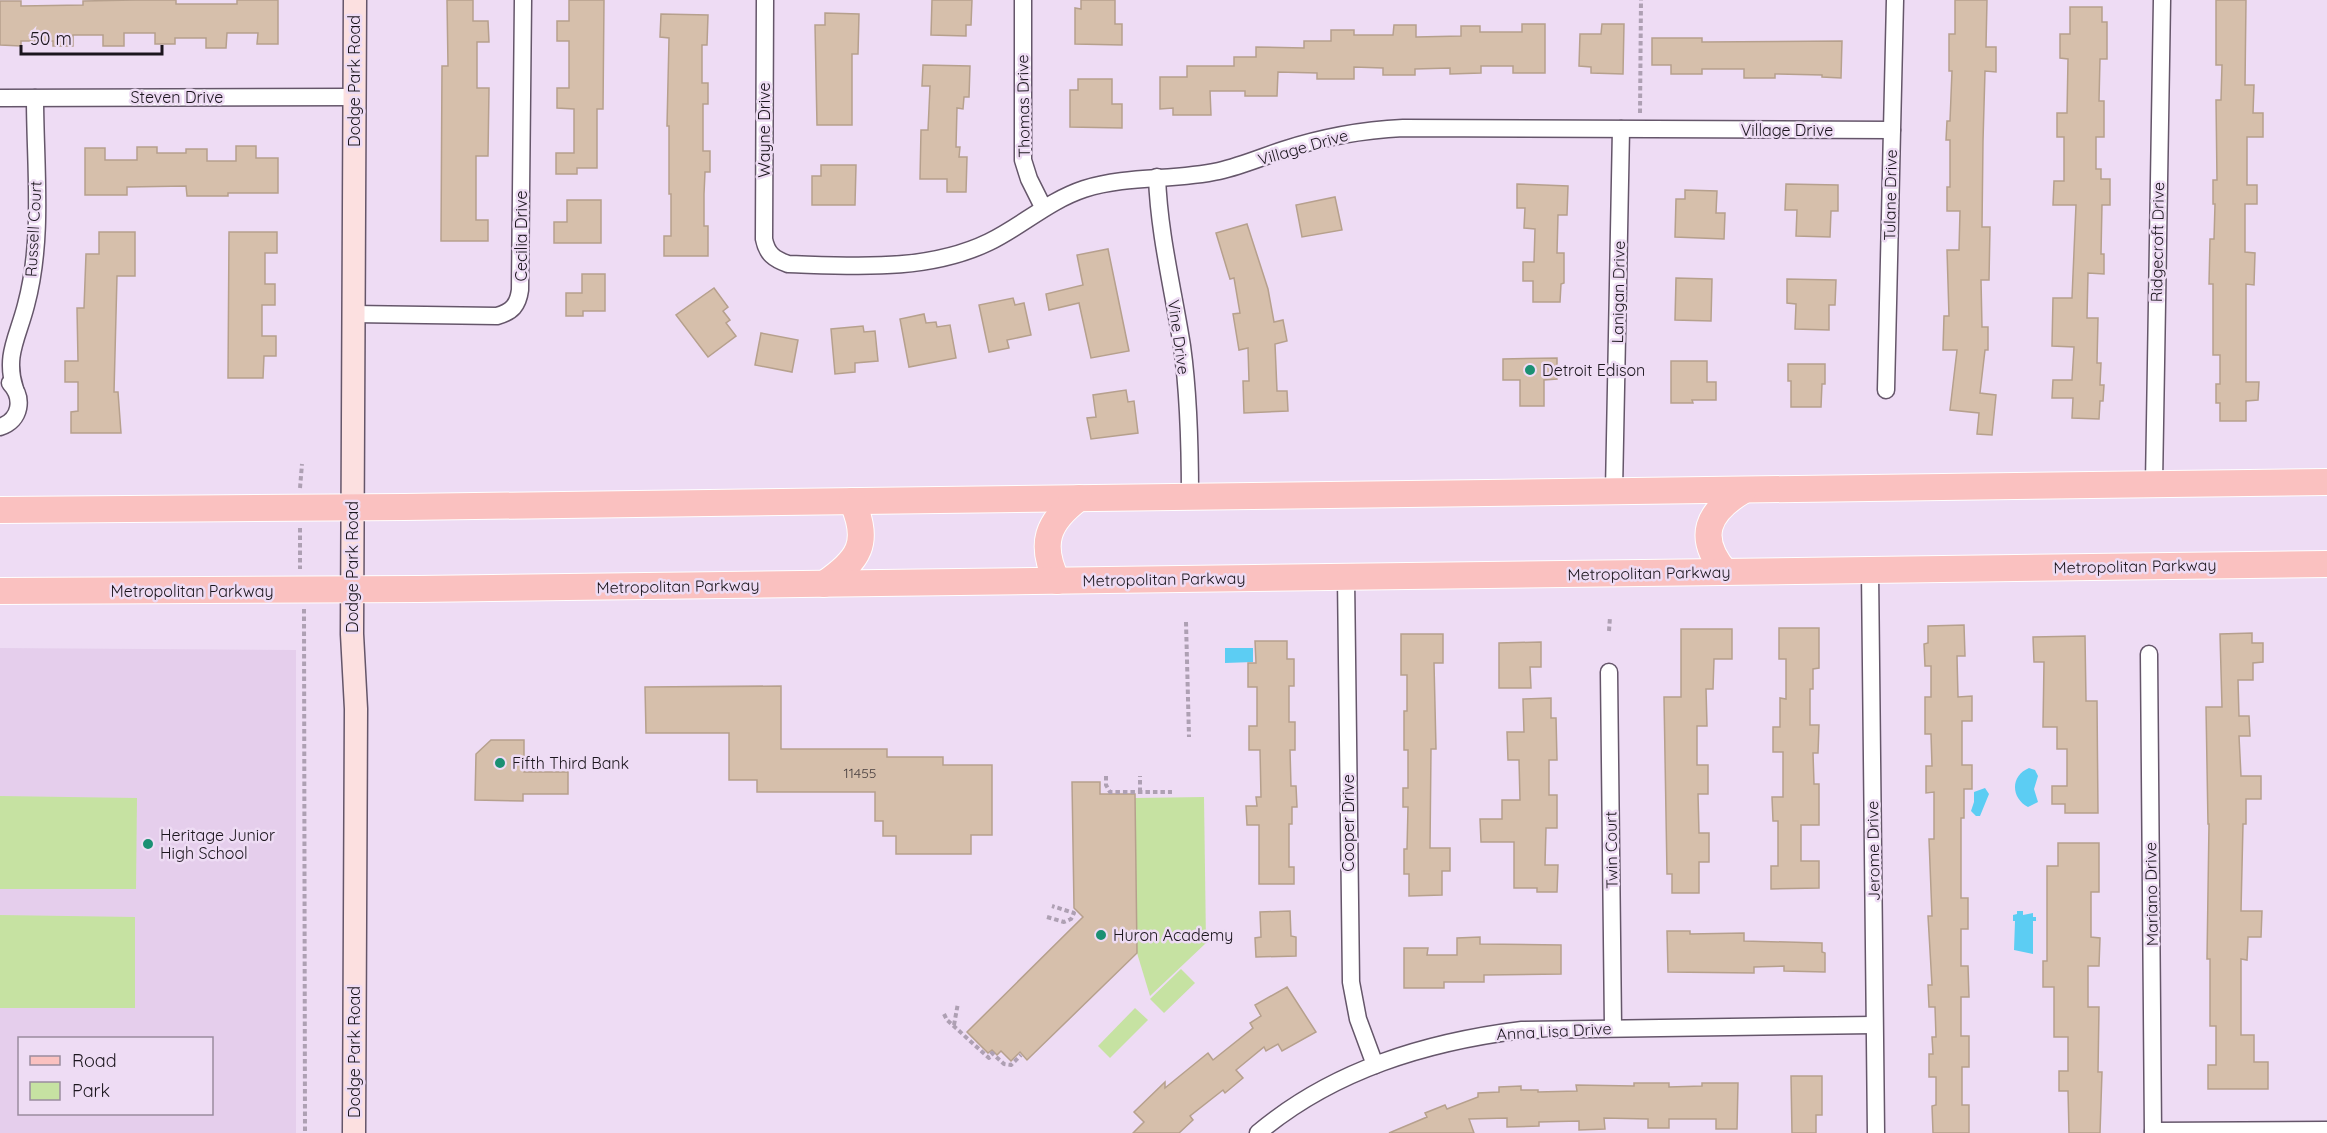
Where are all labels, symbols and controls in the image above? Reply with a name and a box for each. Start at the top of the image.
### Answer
street label: Dodge Park Road [344,15,364,147]
scale bar [21,18,162,56]
text: 50 m [30,27,72,50]
street label: Thomas Drive [1012,54,1034,158]
street label: Wayne Drive [754,82,774,178]
street label: Steven Drive [131,87,223,107]
street label: Village Drive [1741,120,1833,140]
street label: Village Drive [1256,125,1350,169]
street label: Tulane Drive [1879,149,1901,241]
street label: Russell Court [20,180,46,278]
street label: Ridgecroft Drive [2146,182,2168,302]
street label: Cecilia Drive [511,191,531,281]
street label: Lanigan Drive [1607,241,1629,343]
street label: Vine Drive [1164,298,1194,376]
place label: Detroit Edison [1542,360,1645,380]
marker: Detroit Edison [1523,363,1537,377]
street label: Dodge Park Road [342,501,362,633]
street label: Metropolitan Parkway [2053,555,2217,577]
street label: Metropolitan Parkway [1567,562,1731,584]
street label: Metropolitan Parkway [1082,568,1246,590]
street label: Metropolitan Parkway [596,575,760,597]
street label: Metropolitan Parkway [110,581,274,601]
place label: Fifth Third Bank [512,753,629,773]
marker: Fifth Third Bank [493,756,507,770]
house number: 11455 [844,764,876,782]
street label: Cooper Drive [1338,774,1358,872]
street label: Jerome Drive [1862,801,1884,901]
street label: Twin Court [1600,811,1622,889]
place label: Heritage Junior High School [160,825,275,863]
marker: Heritage Junior High School [141,837,155,851]
street label: Mariano Drive [2140,842,2162,946]
place label: Huron Academy [1113,925,1233,945]
marker: Huron Academy [1094,928,1108,942]
street label: Dodge Park Road [344,986,364,1118]
street label: Anna Lisa Drive [1496,1018,1612,1044]
legend [18,1037,213,1115]
text: Road [72,1049,117,1072]
text: Park [72,1079,110,1102]

